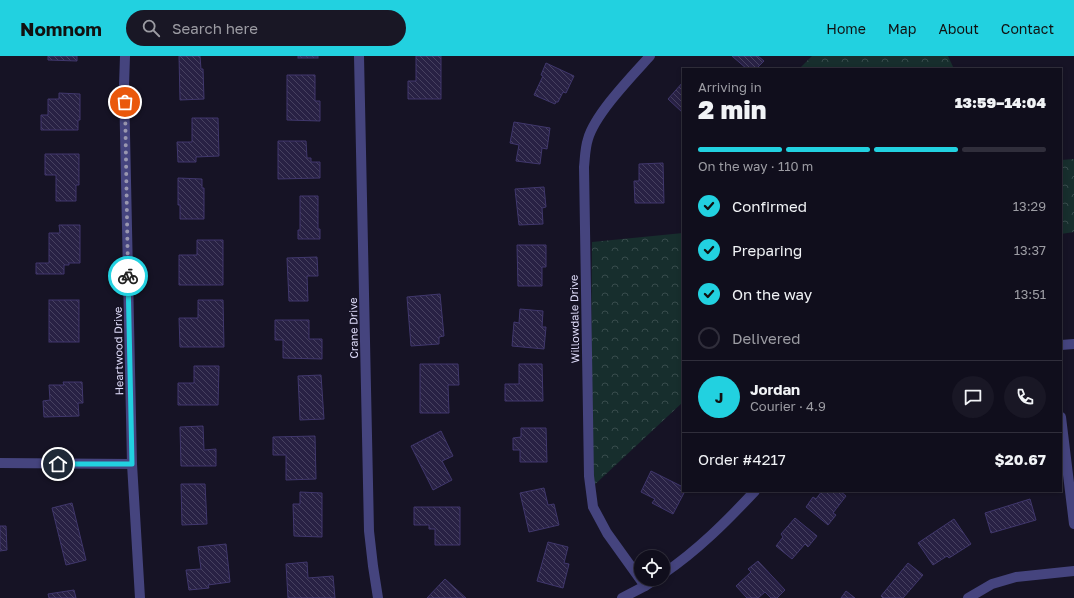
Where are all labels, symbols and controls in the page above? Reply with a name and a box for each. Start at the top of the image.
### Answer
search box [126,10,406,46]
text: Nomnom [20,17,102,40]
icon: search [140,17,162,39]
text: Search here [172,19,258,37]
text: Home [826,20,866,37]
text: Map [888,20,916,37]
text: About [938,20,979,37]
text: Contact [1001,20,1054,37]
text: Arriving in [698,79,762,95]
pin [108,85,142,119]
icon: bag [114,91,136,113]
text: 13:59–14:04 [955,93,1046,111]
text: 2 min [698,94,766,125]
text: On the way · 110 m [698,158,813,174]
icon: check [698,195,720,217]
text: Confirmed [732,197,807,215]
text: 13:29 [1013,198,1046,214]
icon: check [698,239,720,261]
text: Preparing [732,241,802,259]
text: 13:37 [1014,242,1046,258]
courier [108,256,148,296]
icon: bike [117,265,139,287]
street label: Willowdale Drive [567,275,581,363]
icon: check [698,283,720,305]
text: On the way [732,285,812,303]
text: 13:51 [1014,286,1046,302]
street label: Crane Drive [346,297,360,359]
street label: Heartwood Drive [111,307,125,395]
text: Delivered [732,329,800,347]
button: chat [952,376,994,418]
button: phone [1004,376,1046,418]
text: Jordan [750,380,800,398]
text: J [715,388,723,406]
text: Courier · 4.9 [750,398,826,414]
pin [41,447,75,481]
text: Order #4217 [698,450,786,468]
text: $20.67 [995,450,1046,468]
icon: home [47,453,69,475]
map controls [634,550,670,586]
button: locate [634,550,670,586]

